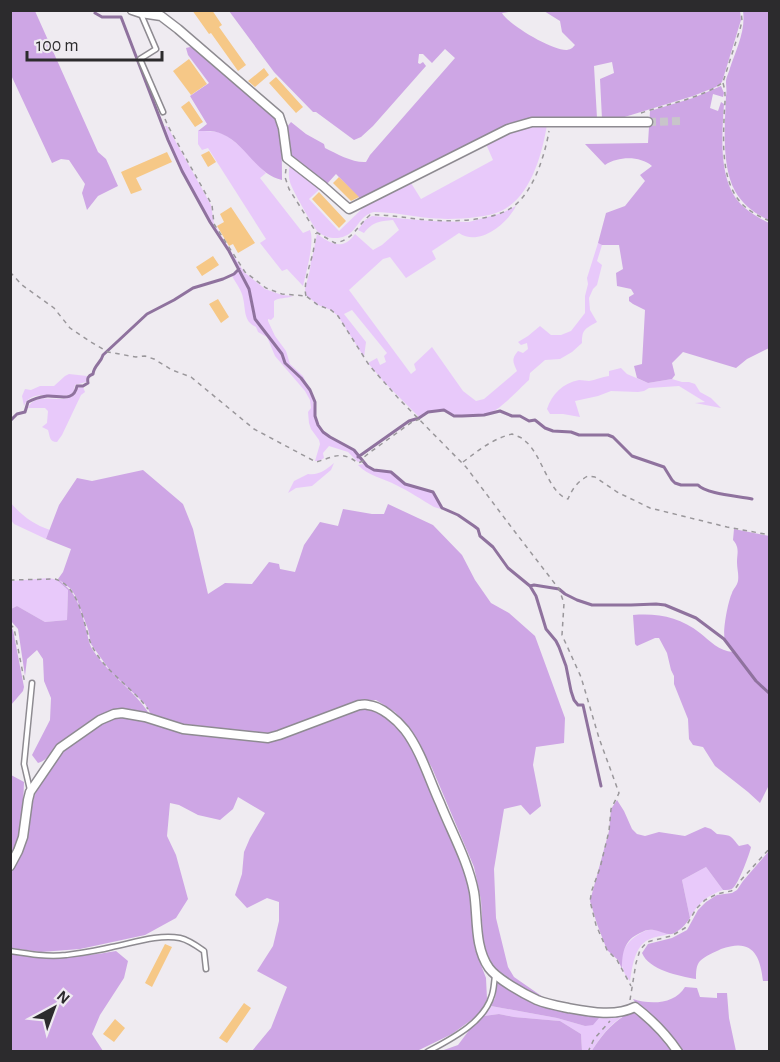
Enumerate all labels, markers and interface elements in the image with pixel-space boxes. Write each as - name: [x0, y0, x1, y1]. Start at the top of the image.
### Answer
- scale bar: [27, 24, 162, 62]
- text: 100 m: [36, 37, 79, 55]
- north arrow: [24, 978, 84, 1038]
- text: N: [54, 988, 73, 1007]

